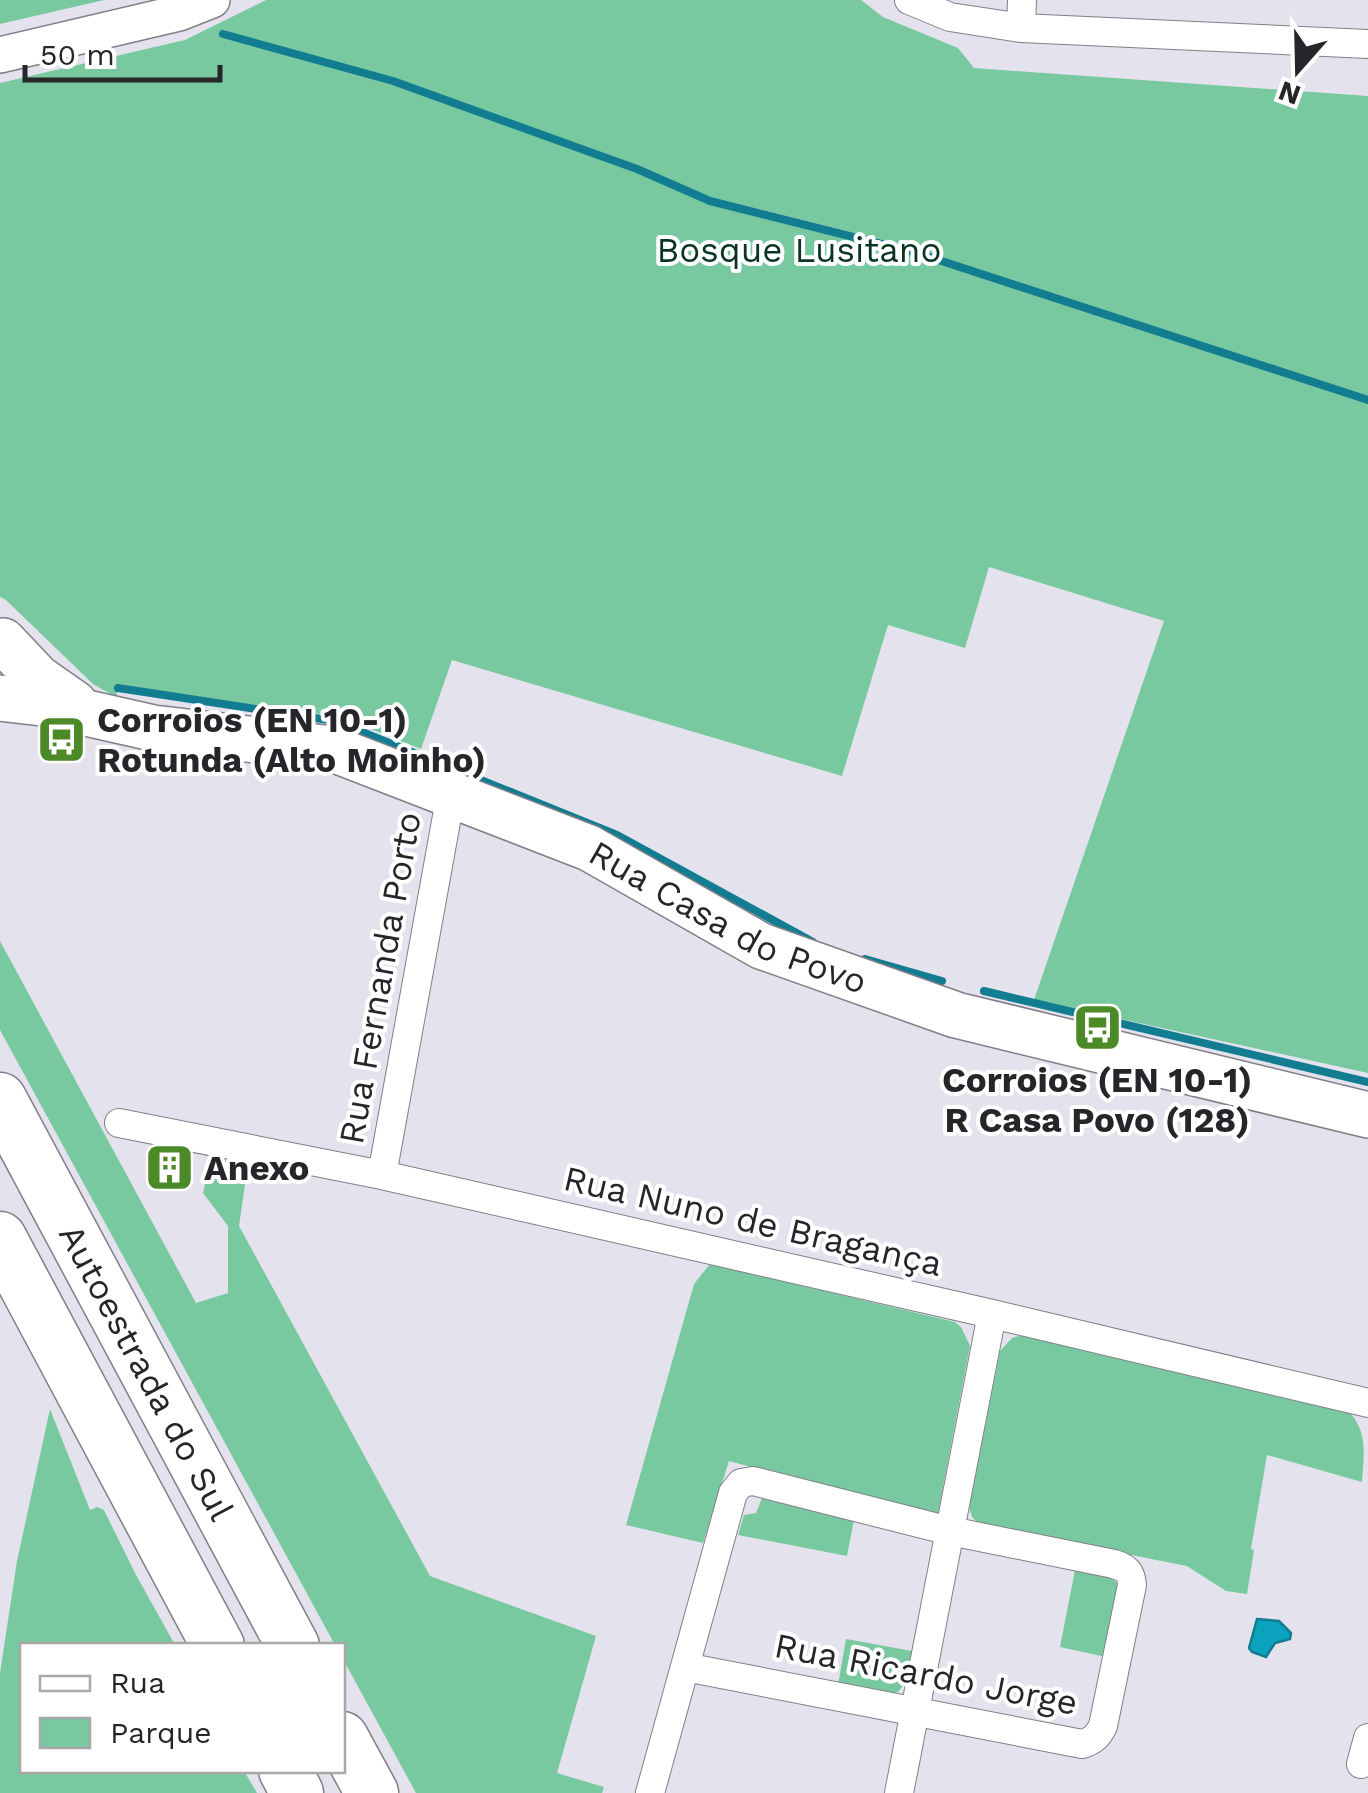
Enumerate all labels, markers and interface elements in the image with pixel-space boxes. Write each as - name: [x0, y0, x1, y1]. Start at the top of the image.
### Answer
- scale bar: [25, 20, 220, 82]
- north arrow: [1248, 20, 1348, 120]
- text: 50 m: [40, 37, 115, 72]
- text: N: [1274, 74, 1305, 112]
- park label: Bosque Lusitano: [656, 229, 942, 271]
- place label: Corroios (EN 10-1) Rotunda (Alto Moinho): [97, 699, 486, 781]
- bus stop icon: Corroios (EN 10-1) Rotunda (Alto Moinho): [36, 714, 88, 766]
- street label: Rua Fernanda Porto: [330, 809, 430, 1147]
- street label: Rua Casa do Povo: [582, 832, 872, 1003]
- bus stop icon: Corroios (EN 10-1) R Casa Povo (128): [1071, 1002, 1123, 1054]
- place label: Corroios (EN 10-1) R Casa Povo (128): [942, 1059, 1252, 1141]
- building icon: Anexo: [143, 1142, 195, 1194]
- place label: Anexo: [204, 1147, 309, 1189]
- street label: Rua Nuno de Bragança: [560, 1157, 946, 1285]
- street label: Autoestrada do Sul: [50, 1217, 243, 1528]
- street label: Rua Ricardo Jorge: [771, 1624, 1081, 1724]
- legend: [20, 1643, 345, 1773]
- text: Rua: [110, 1665, 165, 1700]
- text: Parque: [110, 1715, 212, 1750]

